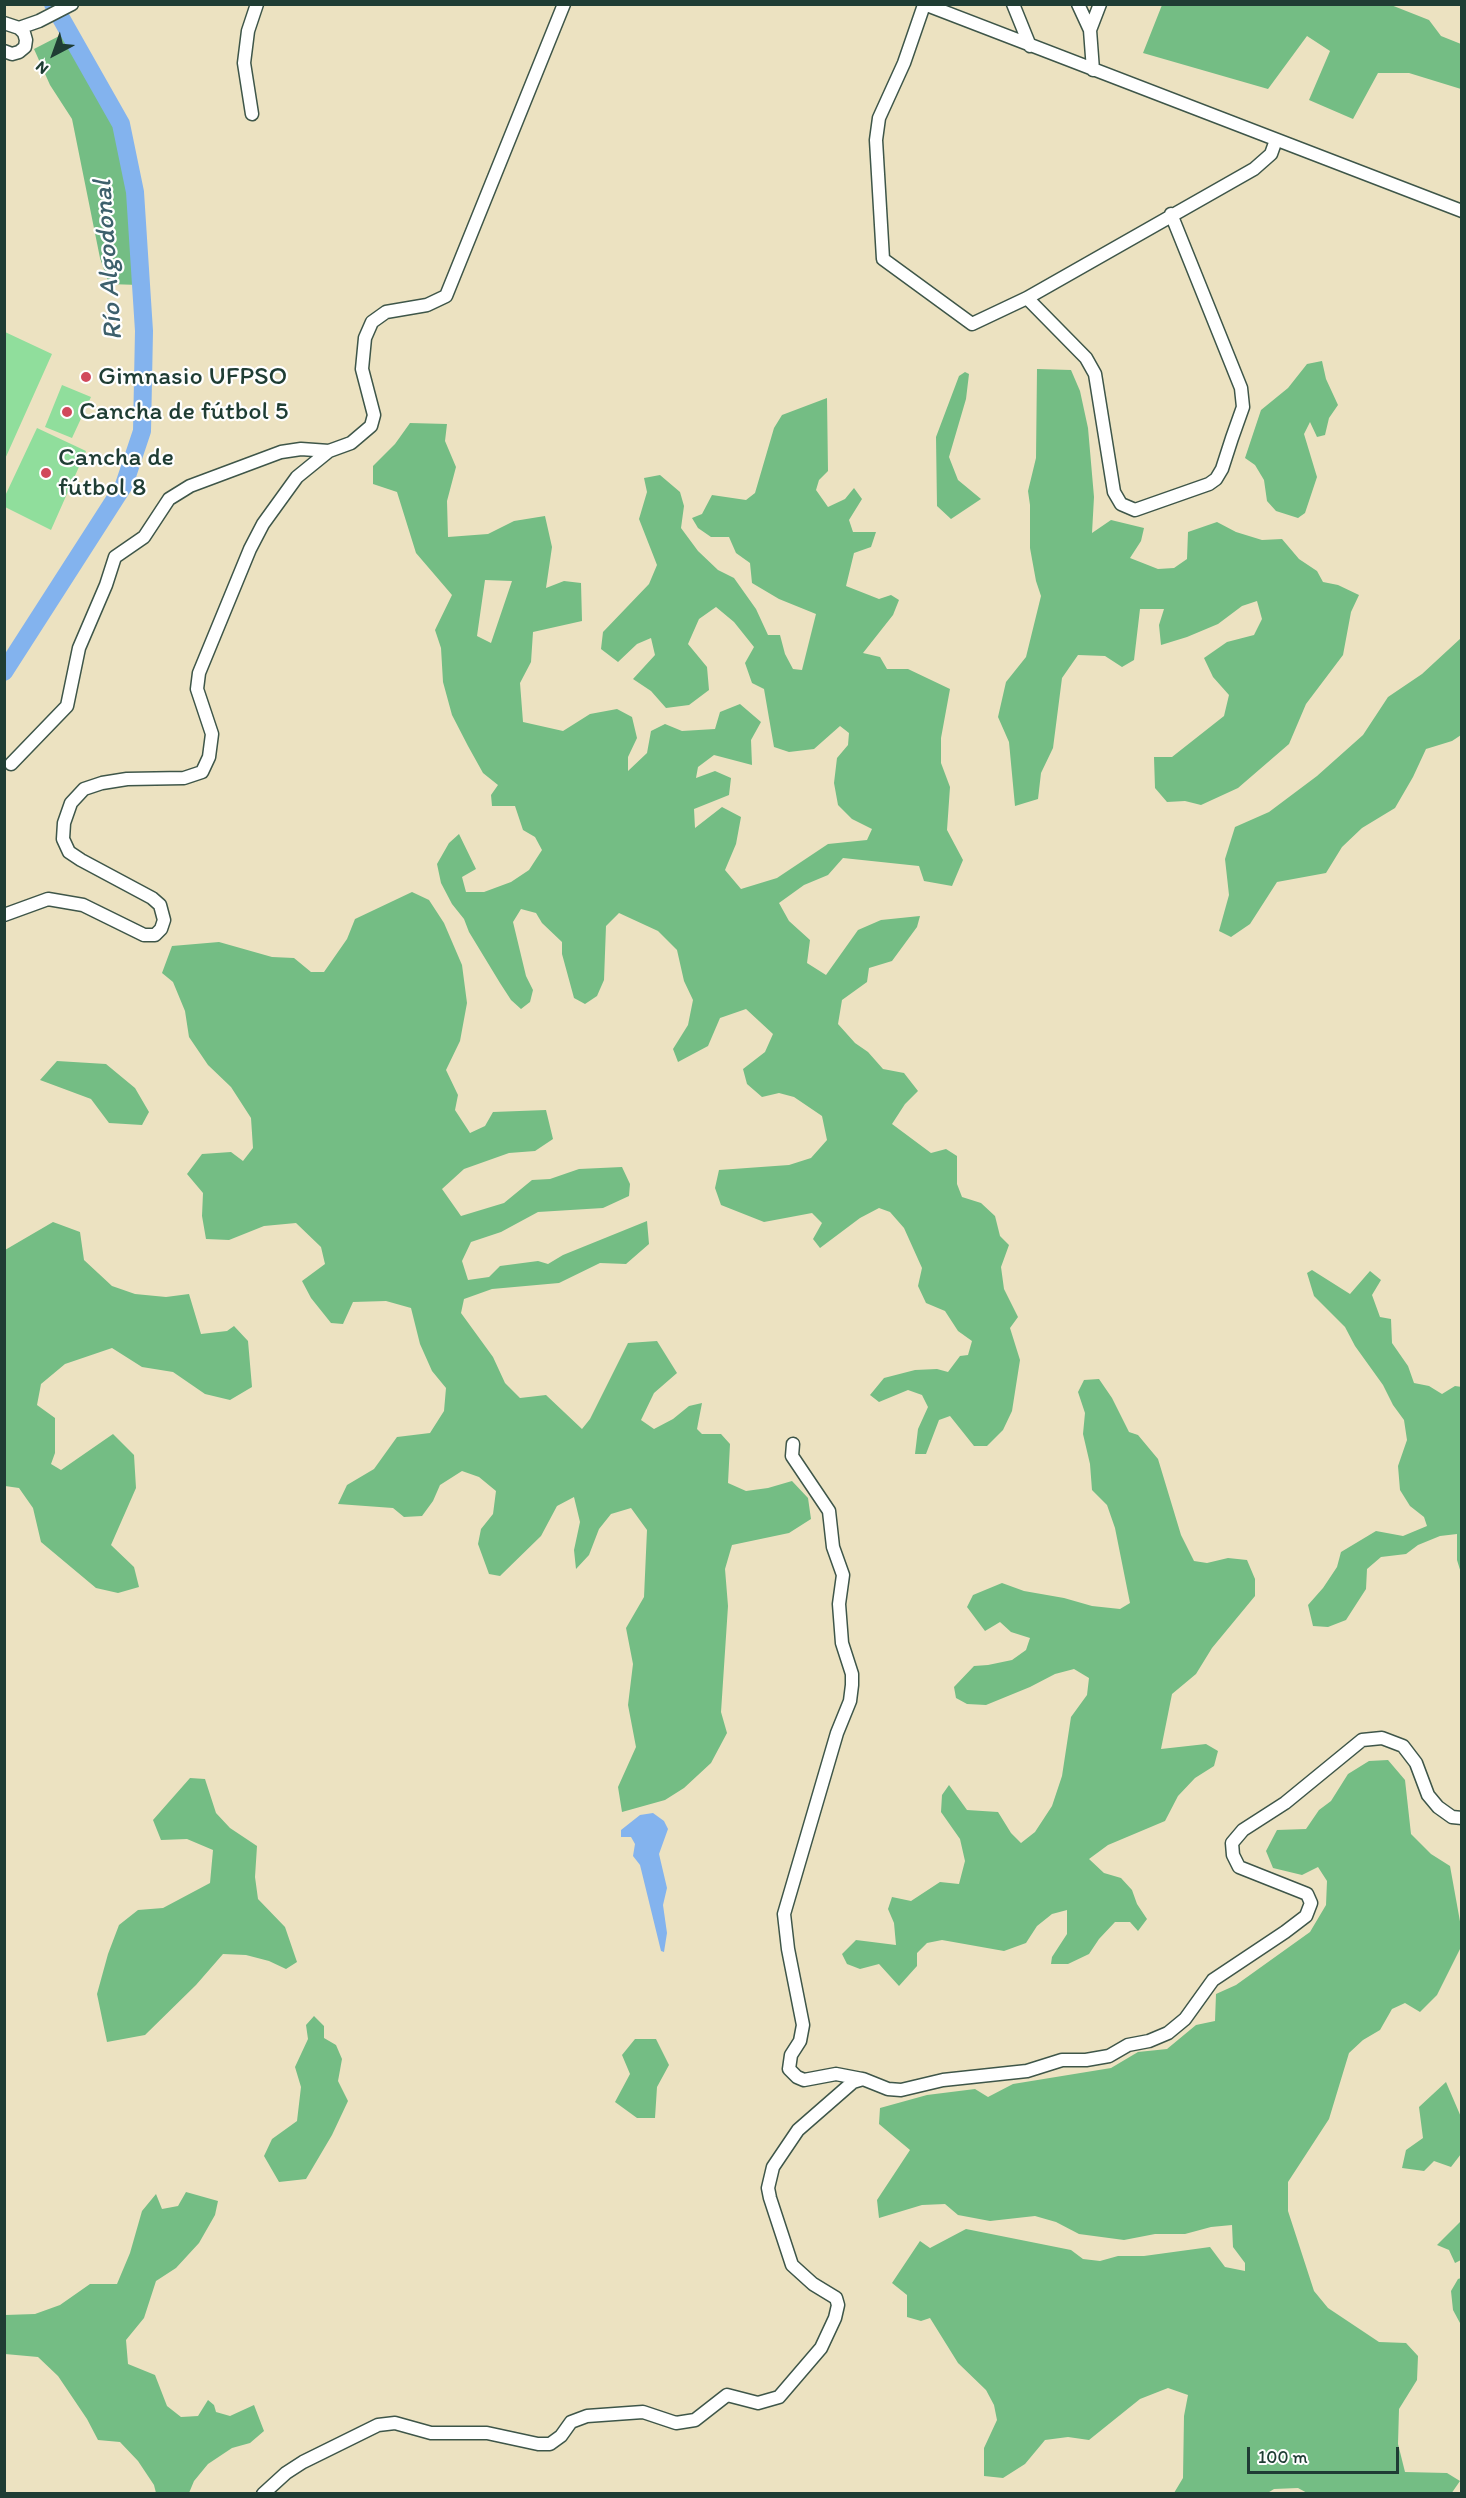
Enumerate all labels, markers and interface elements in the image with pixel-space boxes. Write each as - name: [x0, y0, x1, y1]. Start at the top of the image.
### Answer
- north arrow: [24, 24, 84, 84]
- text: N: [32, 57, 52, 79]
- water label: Río Algodonal: [87, 179, 131, 341]
- place label: Gimnasio UFPSO: [98, 361, 287, 393]
- marker: Gimnasio UFPSO: [79, 370, 93, 384]
- place label: Cancha de fútbol 5: [79, 396, 288, 428]
- marker: Cancha de fútbol 5: [60, 405, 74, 419]
- place label: Cancha de fútbol 8: [58, 442, 174, 503]
- marker: Cancha de fútbol 8: [39, 466, 53, 480]
- scale bar: [1250, 2435, 1402, 2473]
- text: 100 m: [1258, 2446, 1308, 2468]

